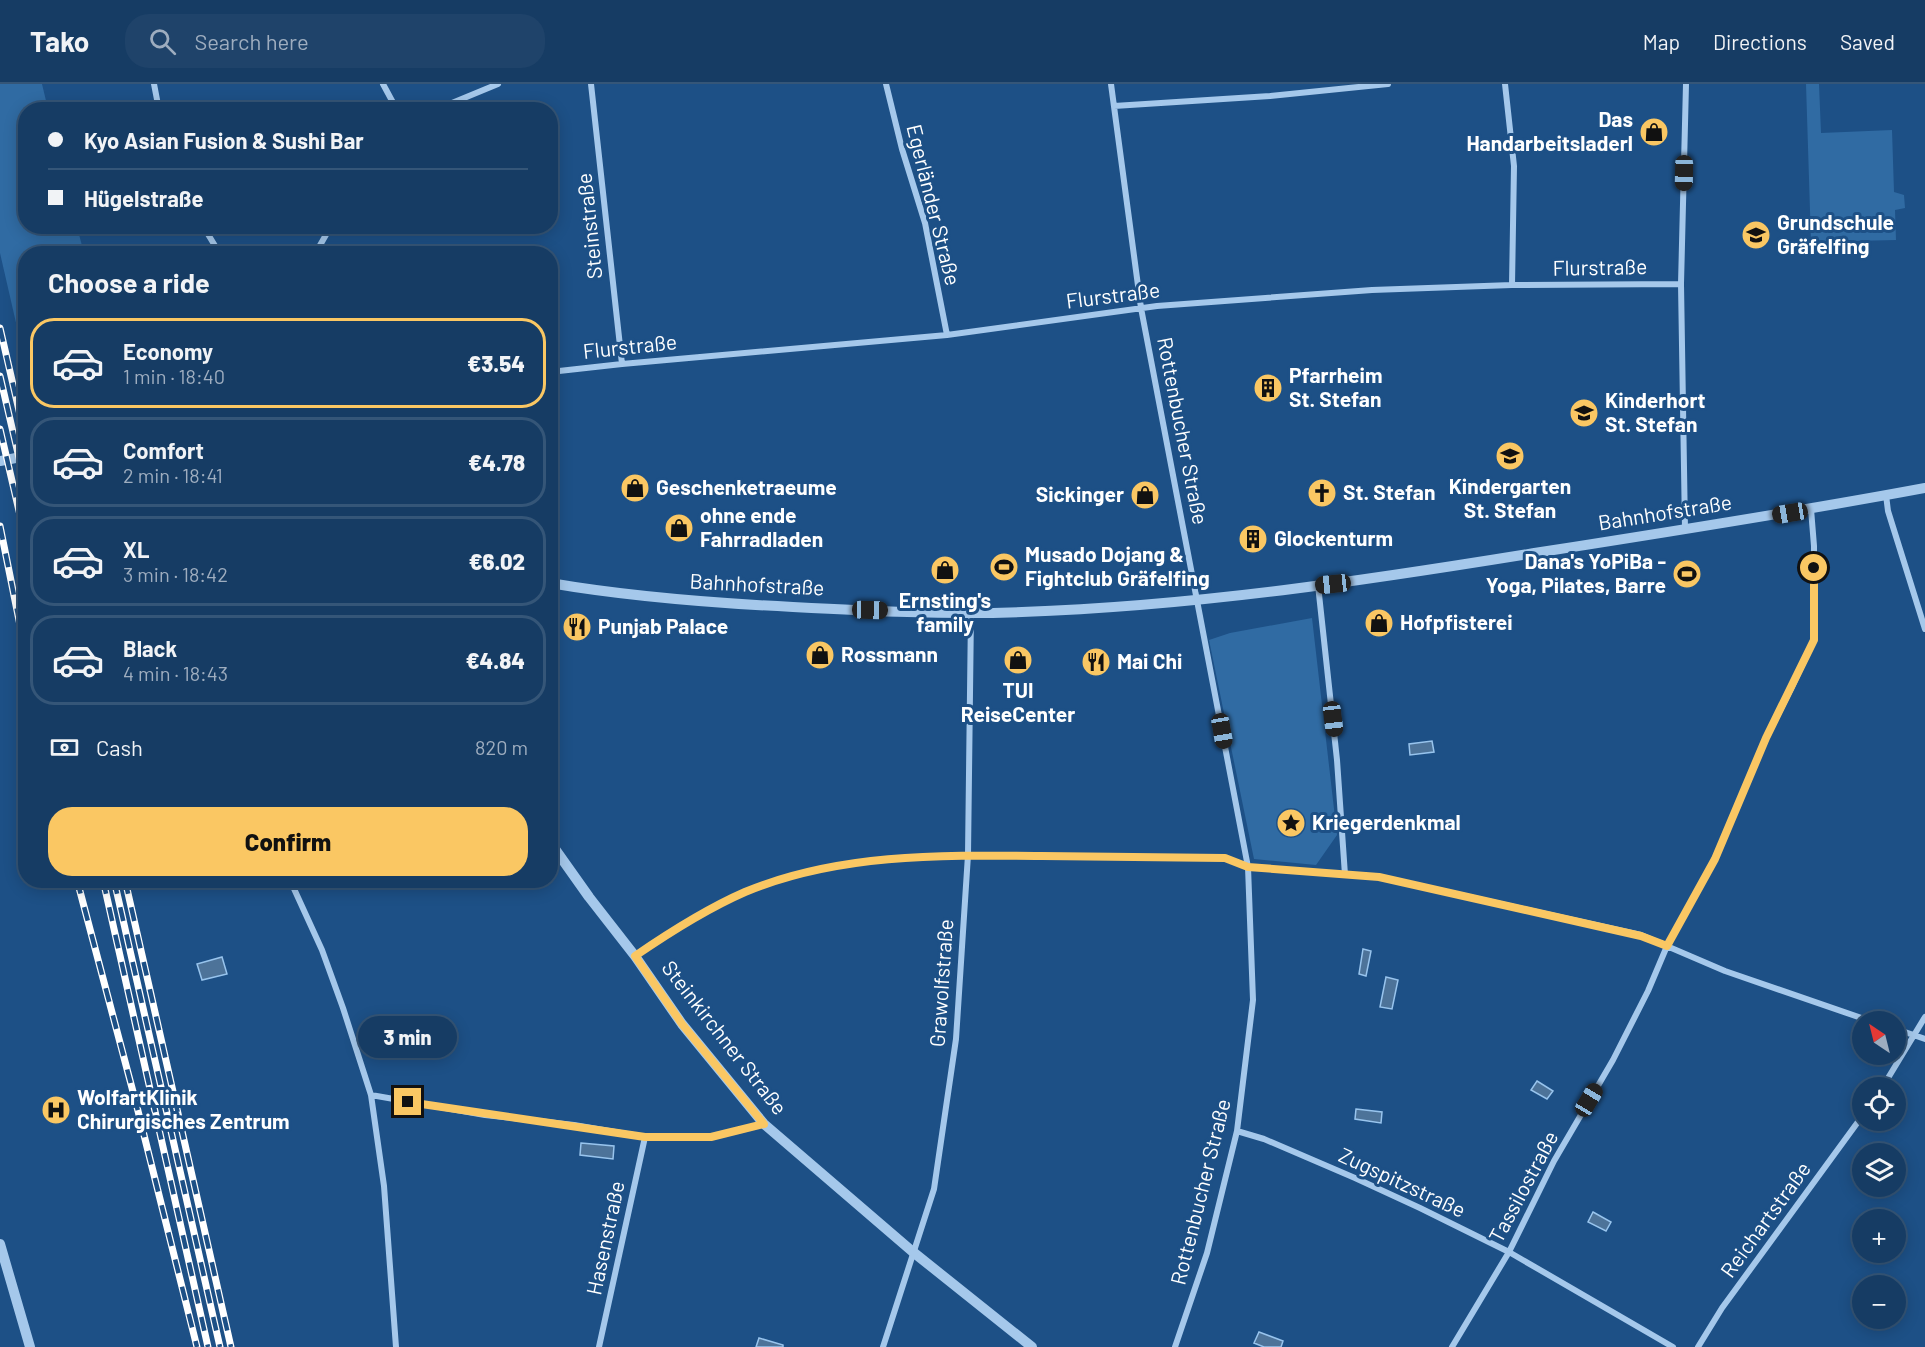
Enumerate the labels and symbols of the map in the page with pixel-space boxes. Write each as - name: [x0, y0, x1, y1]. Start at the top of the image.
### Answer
- place label: Das Handarbeitsladerl: [1466, 106, 1633, 155]
- shop icon: Das Handarbeitsladerl: [1638, 116, 1670, 148]
- street label: Egerländer Straße: [902, 122, 967, 288]
- car: [1675, 155, 1693, 191]
- street label: Steinstraße: [571, 172, 607, 280]
- place label: Grundschule Gräfelfing: [1777, 209, 1894, 258]
- school or university icon: Grundschule Gräfelfing: [1740, 219, 1772, 251]
- street label: Flurstraße: [1552, 253, 1647, 280]
- street label: Flurstraße: [1064, 276, 1161, 313]
- street label: Flurstraße: [582, 328, 678, 363]
- street label: Rottenbucher Straße: [1153, 335, 1214, 527]
- place label: Pfarrheim St. Stefan: [1289, 362, 1382, 411]
- building icon: Pfarrheim St. Stefan: [1252, 372, 1284, 404]
- place label: Kinderhort St. Stefan: [1605, 387, 1706, 436]
- school or university icon: Kinderhort St. Stefan: [1568, 397, 1600, 429]
- school or university icon: Kindergarten St. Stefan: [1494, 440, 1526, 472]
- shop icon: Geschenketraeume: [619, 472, 651, 504]
- place label: Kindergarten St. Stefan: [1449, 473, 1571, 522]
- place label: Geschenketraeume: [656, 474, 837, 499]
- church icon: St. Stefan: [1306, 477, 1338, 509]
- shop icon: Sickinger: [1129, 479, 1161, 511]
- place label: St. Stefan: [1343, 479, 1435, 504]
- place label: Sickinger: [1036, 481, 1124, 506]
- street label: Bahnhofstraße: [1596, 489, 1733, 534]
- car: [1771, 501, 1809, 525]
- place label: ohne ende Fahrradladen: [700, 502, 823, 551]
- shop icon: ohne ende Fahrradladen: [663, 512, 695, 544]
- building icon: Glockenturm: [1237, 523, 1269, 555]
- place label: Glockenturm: [1274, 525, 1393, 550]
- place label: Musado Dojang & Fightclub Gräfelfing: [1025, 541, 1210, 590]
- place label: Dana's YoPiBa - Yoga, Pilates, Barre: [1486, 548, 1666, 597]
- sports icon: Musado Dojang & Fightclub Gräfelfing: [988, 551, 1020, 583]
- shop icon: Ernsting's family: [929, 554, 961, 586]
- route start: [1800, 554, 1827, 581]
- sports icon: Dana's YoPiBa - Yoga, Pilates, Barre: [1671, 558, 1703, 590]
- street label: Bahnhofstraße: [689, 567, 825, 600]
- car: [1314, 573, 1352, 595]
- place label: Ernsting's family: [899, 587, 991, 636]
- car: [852, 601, 888, 619]
- shop icon: Hofpfisterei: [1363, 607, 1395, 639]
- place label: Hofpfisterei: [1400, 609, 1513, 634]
- restaurant icon: Punjab Palace: [561, 611, 593, 643]
- place label: Punjab Palace: [598, 613, 728, 638]
- shop icon: Rossmann: [804, 639, 836, 671]
- place label: Rossmann: [841, 641, 938, 666]
- shop icon: TUI ReiseCenter: [1002, 644, 1034, 676]
- restaurant icon: Mai Chi: [1080, 646, 1112, 678]
- place label: Mai Chi: [1117, 648, 1182, 673]
- place label: TUI ReiseCenter: [961, 677, 1075, 726]
- car: [1322, 700, 1344, 738]
- car: [1210, 712, 1234, 750]
- place icon: Kriegerdenkmal: [1275, 807, 1307, 839]
- place label: Kriegerdenkmal: [1312, 809, 1461, 834]
- street label: Grawolfstraße: [924, 918, 957, 1048]
- street label: Steinkirchner Straße: [657, 955, 793, 1119]
- north arrow: [1852, 1011, 1906, 1065]
- callout: 3 min: [358, 1015, 458, 1057]
- car: [1572, 1080, 1606, 1120]
- place label: WolfartKlinik Chirurgisches Zentrum: [77, 1084, 290, 1133]
- route end: [394, 1088, 421, 1115]
- hospital icon: WolfartKlinik Chirurgisches Zentrum: [40, 1094, 72, 1126]
- street label: Rottenbucher Straße: [1164, 1096, 1235, 1287]
- street label: Tassilostraße: [1483, 1126, 1563, 1246]
- street label: Zugspitzstraße: [1335, 1141, 1470, 1222]
- street label: Reichartstraße: [1714, 1156, 1815, 1282]
- street label: Hasenstraße: [580, 1178, 629, 1297]

